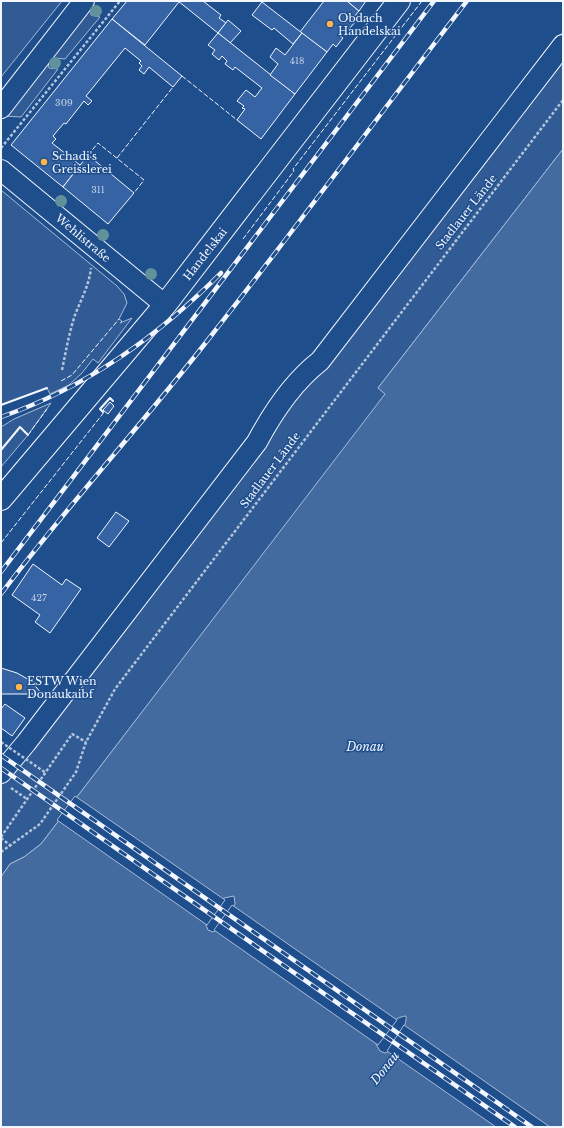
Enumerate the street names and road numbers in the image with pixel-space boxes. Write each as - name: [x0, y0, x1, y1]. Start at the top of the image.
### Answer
- street label: Stadlauer Lände: [432, 172, 500, 252]
- street label: Wehlistraße: [52, 210, 113, 265]
- street label: Handelskai: [180, 225, 230, 283]
- street label: Stadlauer Lände: [237, 429, 303, 511]

